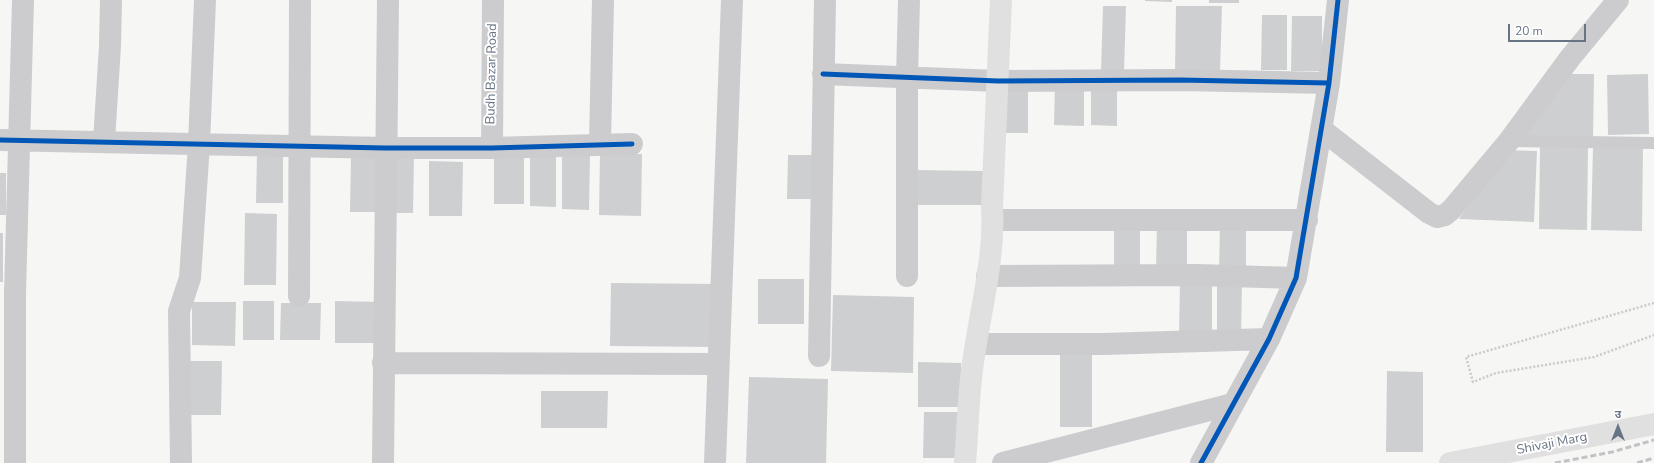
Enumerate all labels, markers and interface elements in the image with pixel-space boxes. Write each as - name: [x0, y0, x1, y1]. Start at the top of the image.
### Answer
- scale bar: [1510, 16, 1588, 42]
- street label: Budh Bazar Road: [483, 23, 501, 125]
- text: 20 m: [1515, 23, 1543, 39]
- north arrow: [1598, 407, 1638, 447]
- text: उ: [1615, 407, 1621, 422]
- street label: Shivaji Marg: [1515, 430, 1589, 458]

